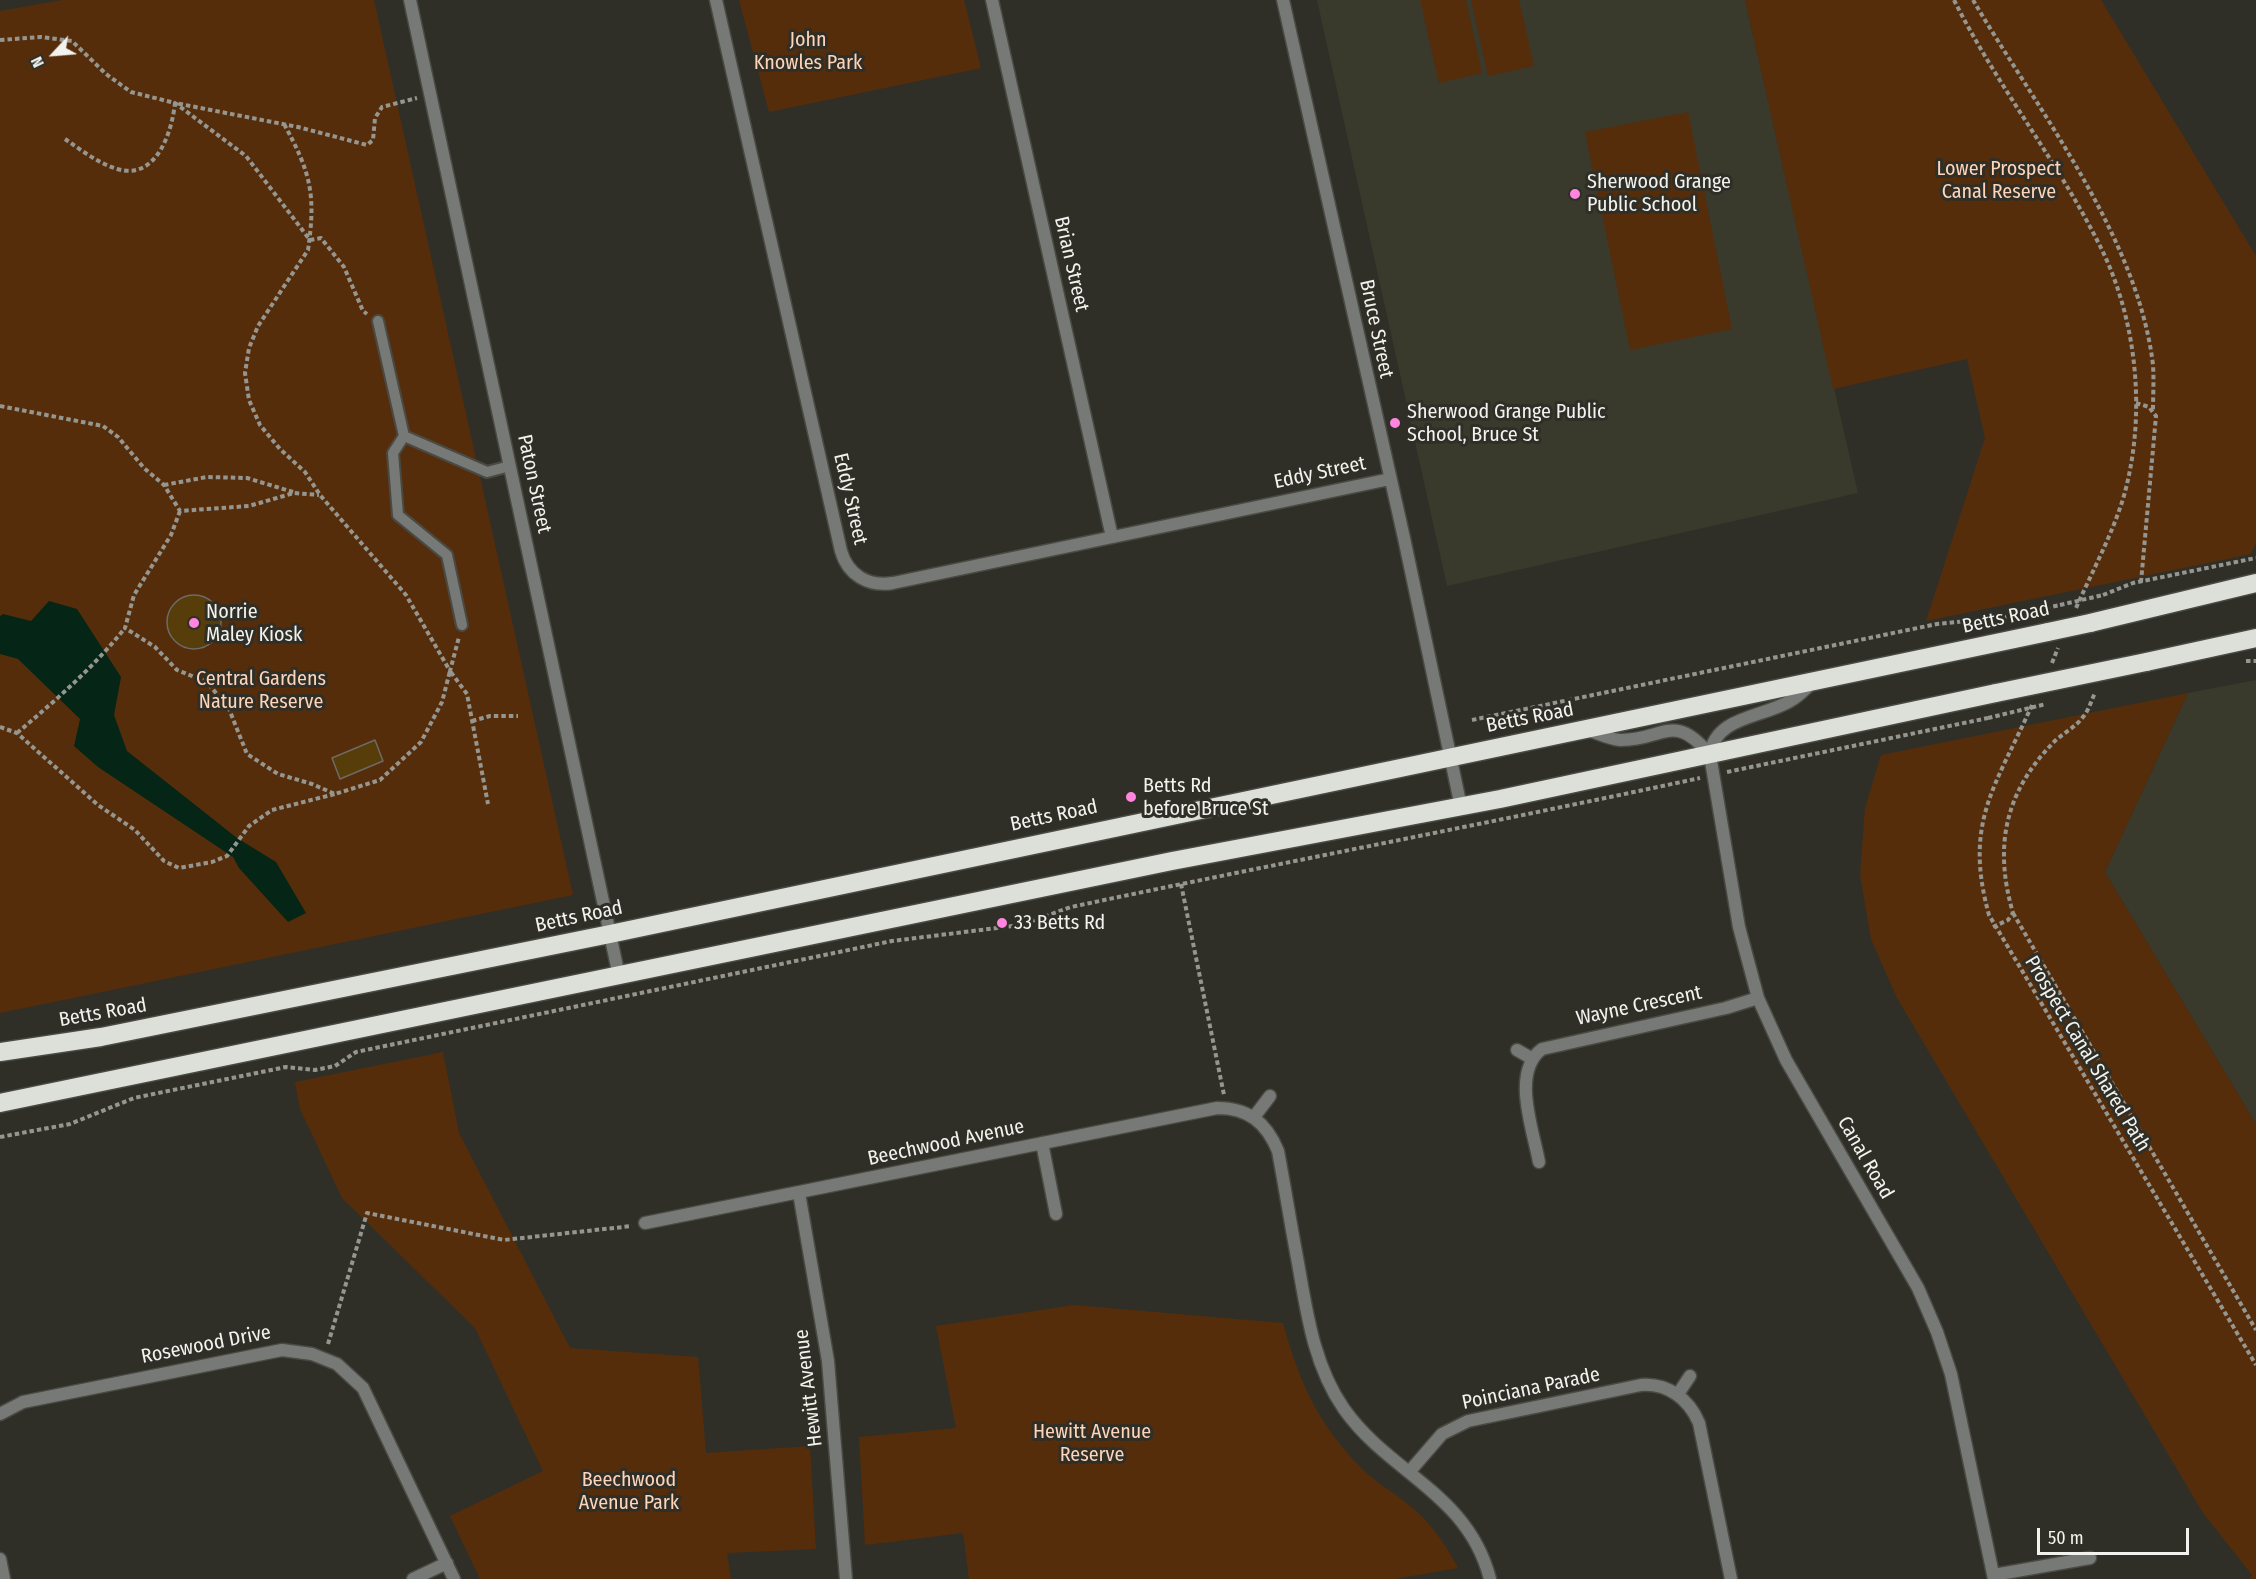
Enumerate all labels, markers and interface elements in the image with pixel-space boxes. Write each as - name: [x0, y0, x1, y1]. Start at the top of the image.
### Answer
- north arrow: [24, 24, 84, 84]
- park label: John Knowles Park: [754, 28, 862, 75]
- text: N: [27, 54, 48, 71]
- park label: Lower Prospect Canal Reserve: [1937, 157, 2061, 204]
- place label: Sherwood Grange Public School: [1587, 170, 1731, 217]
- marker: Sherwood Grange Public School: [1568, 187, 1582, 201]
- street label: Brian Street: [1048, 214, 1094, 314]
- street label: Bruce Street: [1354, 277, 1398, 381]
- place label: Sherwood Grange Public School, Bruce St: [1407, 400, 1606, 447]
- marker: Sherwood Grange Public School, Bruce St: [1388, 416, 1402, 430]
- street label: Paton Street: [512, 432, 556, 536]
- street label: Eddy Street: [828, 451, 872, 547]
- street label: Eddy Street: [1272, 452, 1368, 494]
- street label: Betts Road: [1960, 597, 2052, 639]
- place label: Norrie Maley Kiosk: [206, 600, 302, 647]
- marker: Norrie Maley Kiosk: [187, 616, 201, 630]
- park label: Central Gardens Nature Reserve: [196, 667, 326, 714]
- street label: Betts Road: [1484, 698, 1576, 738]
- place label: Betts Rd before Bruce St: [1143, 774, 1269, 821]
- marker: Betts Rd before Bruce St: [1124, 790, 1138, 804]
- street label: Betts Road: [1008, 795, 1100, 837]
- street label: Betts Road: [533, 896, 625, 938]
- place label: 33 Betts Rd: [1014, 911, 1105, 935]
- marker: 33 Betts Rd: [995, 916, 1009, 930]
- street label: Prospect Canal Shared Path: [2019, 952, 2155, 1156]
- street label: Wayne Crescent: [1574, 981, 1704, 1031]
- street label: Betts Road: [57, 993, 149, 1033]
- street label: Canal Road: [1832, 1112, 1898, 1204]
- street label: Beechwood Avenue: [866, 1115, 1026, 1171]
- street label: Rosewood Drive: [139, 1321, 273, 1369]
- street label: Hewitt Avenue: [790, 1328, 828, 1448]
- street label: Poinciana Parade: [1460, 1363, 1602, 1415]
- park label: Hewitt Avenue Reserve: [1033, 1420, 1151, 1467]
- park label: Beechwood Avenue Park: [579, 1468, 679, 1515]
- scale bar: [2040, 1516, 2192, 1554]
- text: 50 m: [2048, 1527, 2084, 1549]

